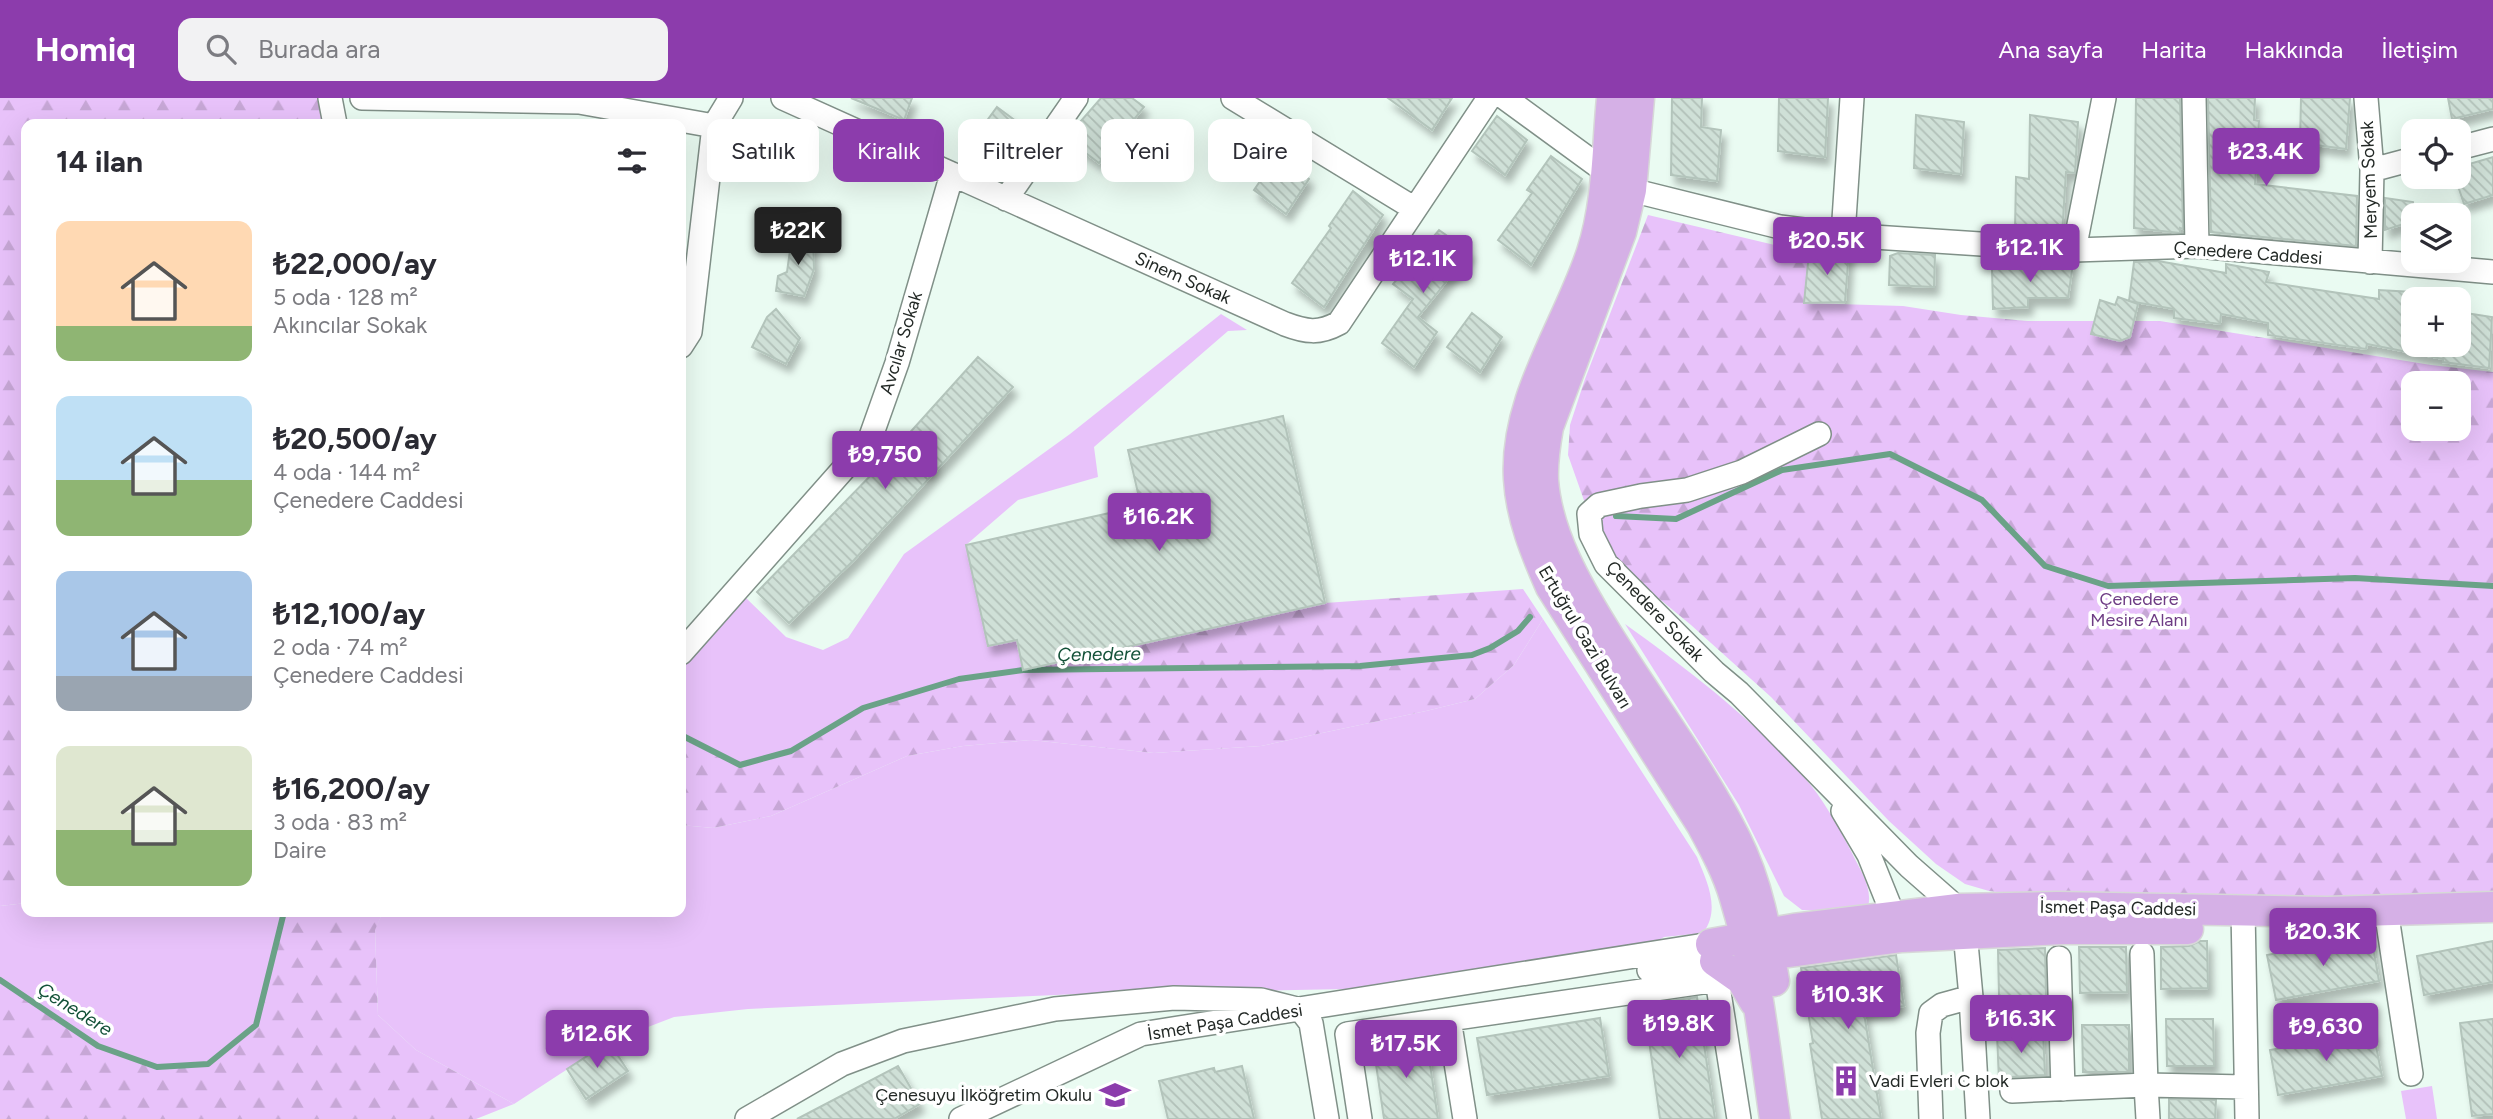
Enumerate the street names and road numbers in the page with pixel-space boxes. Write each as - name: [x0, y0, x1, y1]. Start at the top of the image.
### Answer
- street label: Meryem Sokak: [2356, 120, 2382, 239]
- street label: Çenedere Caddesi: [2173, 237, 2323, 269]
- street label: Sinem Sokak: [1132, 247, 1235, 309]
- street label: Avcılar Sokak: [875, 289, 927, 397]
- street label: Çenedere Sokak: [1601, 556, 1709, 666]
- street label: Ertuğrul Gazi Bulvarı: [1534, 562, 1636, 712]
- street label: İsmet Paşa Caddesi: [2039, 896, 2197, 920]
- street label: İsmet Paşa Caddesi: [1146, 999, 1304, 1045]

